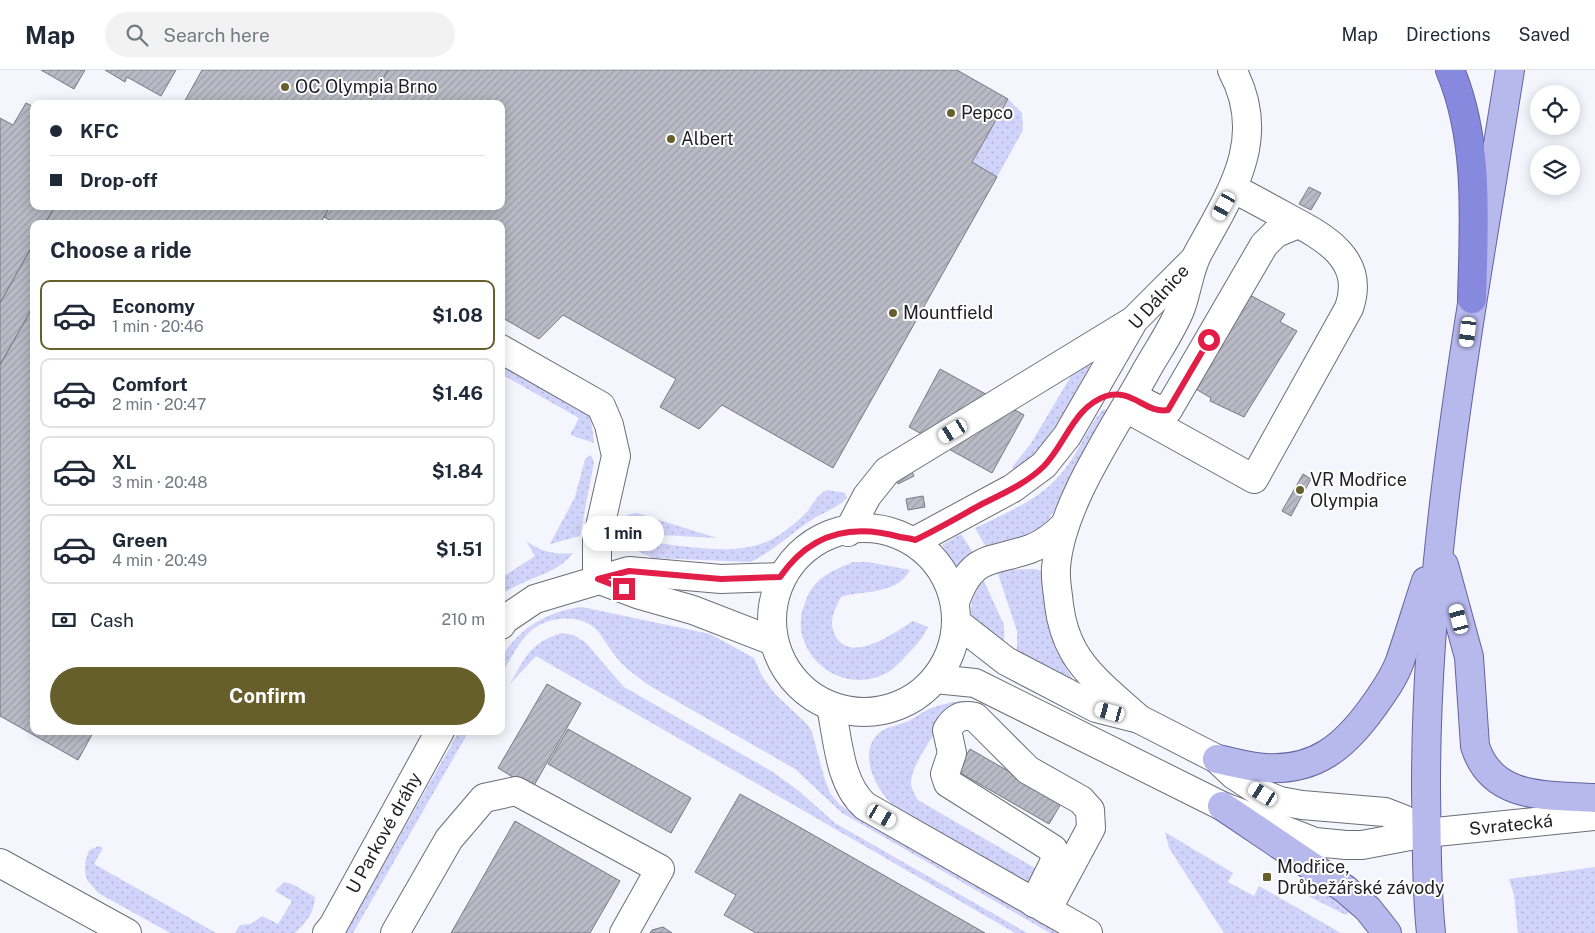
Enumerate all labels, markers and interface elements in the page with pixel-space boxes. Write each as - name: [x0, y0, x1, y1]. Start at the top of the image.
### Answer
- search box: [105, 12, 455, 57]
- text: Map: [25, 21, 75, 49]
- icon: search: [123, 21, 151, 49]
- text: Search here: [163, 24, 270, 46]
- text: Map: [1341, 24, 1378, 45]
- text: Directions: [1406, 24, 1491, 45]
- text: Saved: [1519, 24, 1570, 45]
- place label: OC Olympia Brno: [295, 76, 437, 97]
- marker: OC Olympia Brno: [279, 81, 291, 93]
- map controls: [1530, 85, 1580, 195]
- button: locate: [1530, 85, 1580, 135]
- place label: Pepco: [961, 102, 1013, 123]
- marker: Pepco: [945, 107, 957, 119]
- text: KFC: [80, 120, 119, 142]
- place label: Albert: [681, 128, 734, 149]
- marker: Albert: [665, 133, 677, 145]
- button: layers: [1530, 145, 1580, 195]
- text: Drop-off: [80, 169, 157, 191]
- car: [1210, 189, 1237, 223]
- text: Choose a ride: [50, 237, 192, 263]
- street label: U Dálnice: [1124, 260, 1193, 333]
- icon: car: [52, 293, 97, 338]
- text: Economy: [112, 295, 195, 317]
- place label: Mountfield: [903, 302, 993, 323]
- text: $1.08: [432, 304, 483, 326]
- marker: Mountfield: [887, 307, 899, 319]
- car: [1458, 316, 1477, 348]
- text: 1 min · 20:46: [112, 317, 204, 336]
- route start: [1198, 329, 1220, 351]
- icon: car: [52, 371, 97, 416]
- text: Comfort: [112, 373, 188, 395]
- text: $1.46: [432, 382, 483, 404]
- text: 2 min · 20:47: [112, 395, 206, 414]
- car: [936, 417, 969, 445]
- icon: car: [52, 449, 97, 494]
- text: XL: [112, 451, 137, 473]
- text: $1.84: [432, 460, 483, 482]
- place label: VR Modřice Olympia: [1310, 469, 1407, 511]
- text: 3 min · 20:48: [112, 473, 208, 492]
- marker: VR Modřice Olympia: [1294, 484, 1306, 496]
- callout: 1 min: [583, 516, 665, 552]
- text: 1 min: [604, 524, 642, 543]
- icon: car: [52, 527, 97, 572]
- text: Green: [112, 529, 167, 551]
- text: $1.51: [436, 538, 483, 560]
- text: 4 min · 20:49: [112, 551, 207, 570]
- route end: [613, 578, 635, 600]
- car: [1447, 603, 1470, 635]
- icon: cash: [50, 606, 78, 634]
- text: Cash: [90, 609, 134, 631]
- text: 210 m: [441, 610, 485, 629]
- button: Confirm: [50, 667, 485, 725]
- car: [1093, 701, 1126, 723]
- street label: U Parkové dráhy: [342, 768, 426, 897]
- car: [1246, 780, 1279, 808]
- car: [865, 802, 898, 830]
- street label: Svratecká: [1468, 810, 1554, 839]
- place label: Modřice, Drůbežářské závody: [1277, 856, 1445, 898]
- marker: Modřice, Drůbežářské závody: [1261, 871, 1273, 883]

